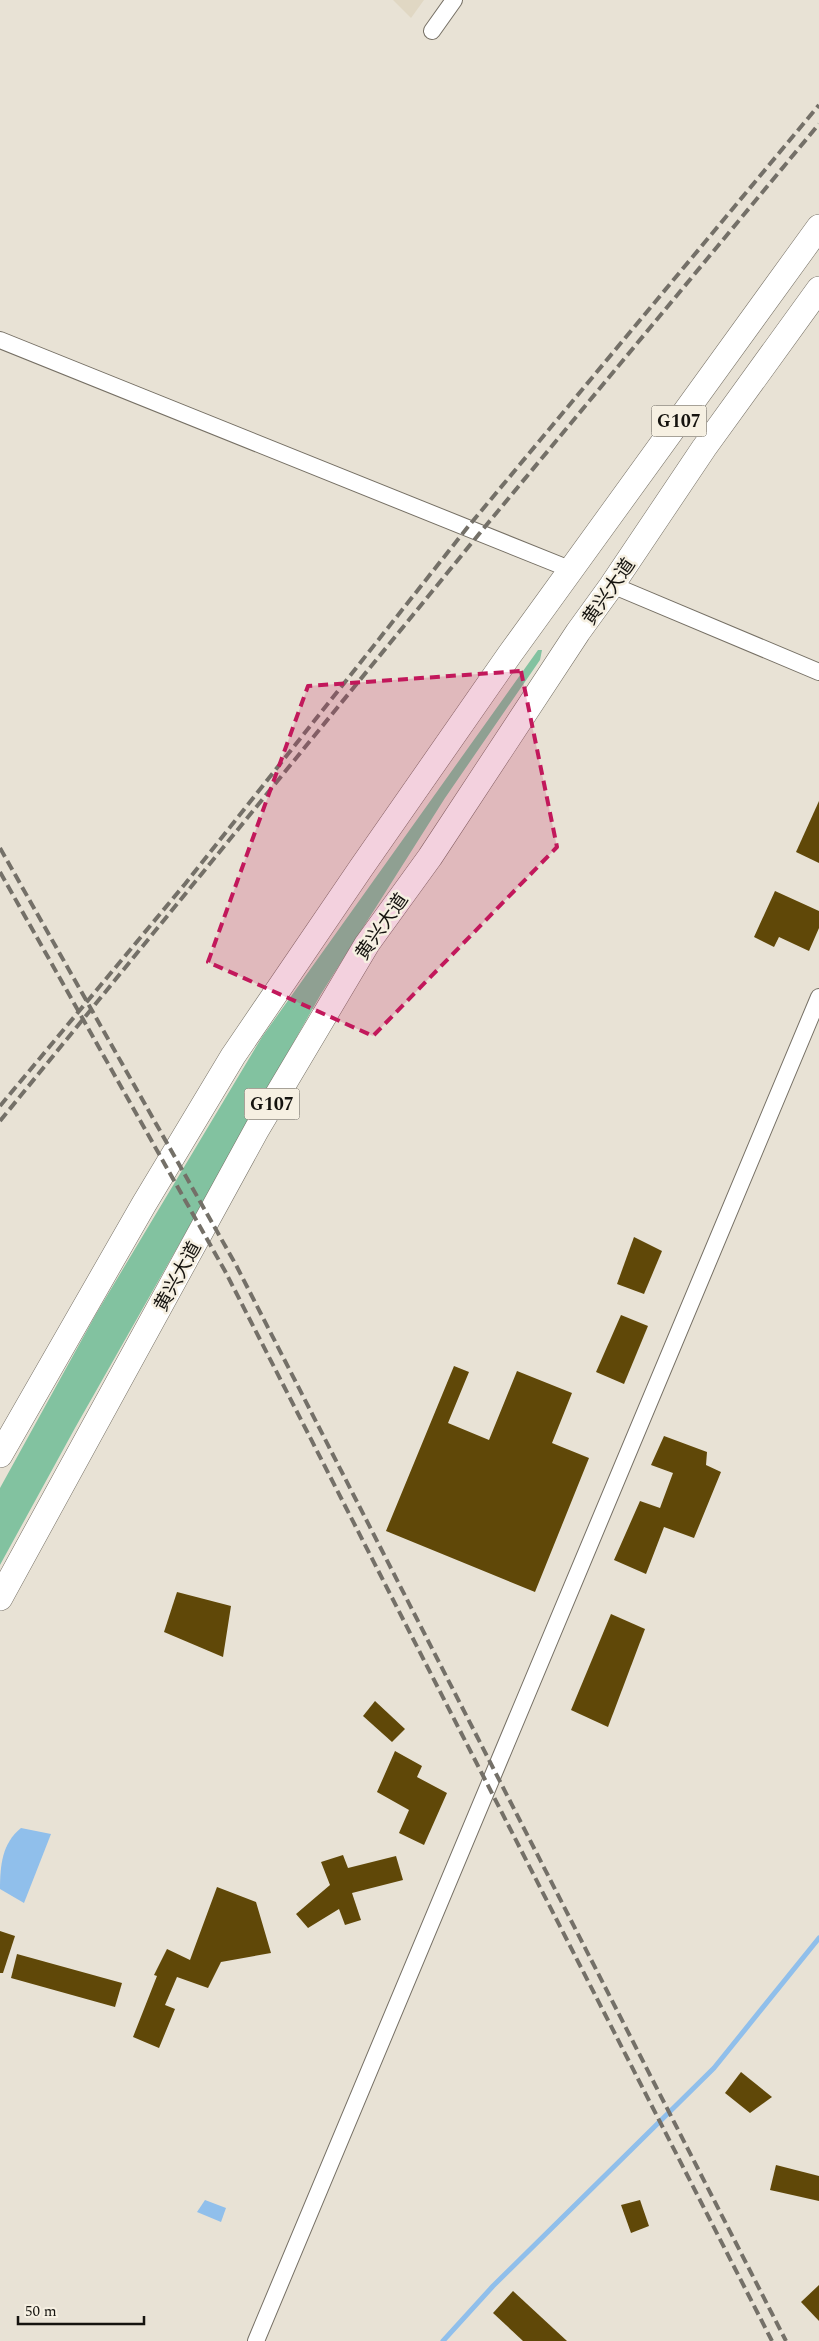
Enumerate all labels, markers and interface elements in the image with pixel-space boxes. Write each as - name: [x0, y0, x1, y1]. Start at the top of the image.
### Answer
- road number: G107: [652, 406, 706, 436]
- street label: 黄兴大道: [576, 552, 643, 631]
- street label: 黄兴大道: [349, 887, 416, 966]
- road number: G107: [244, 1088, 300, 1120]
- street label: 黄兴大道: [147, 1236, 209, 1317]
- scale bar: [18, 2294, 144, 2326]
- text: 50 m: [25, 2300, 57, 2323]

